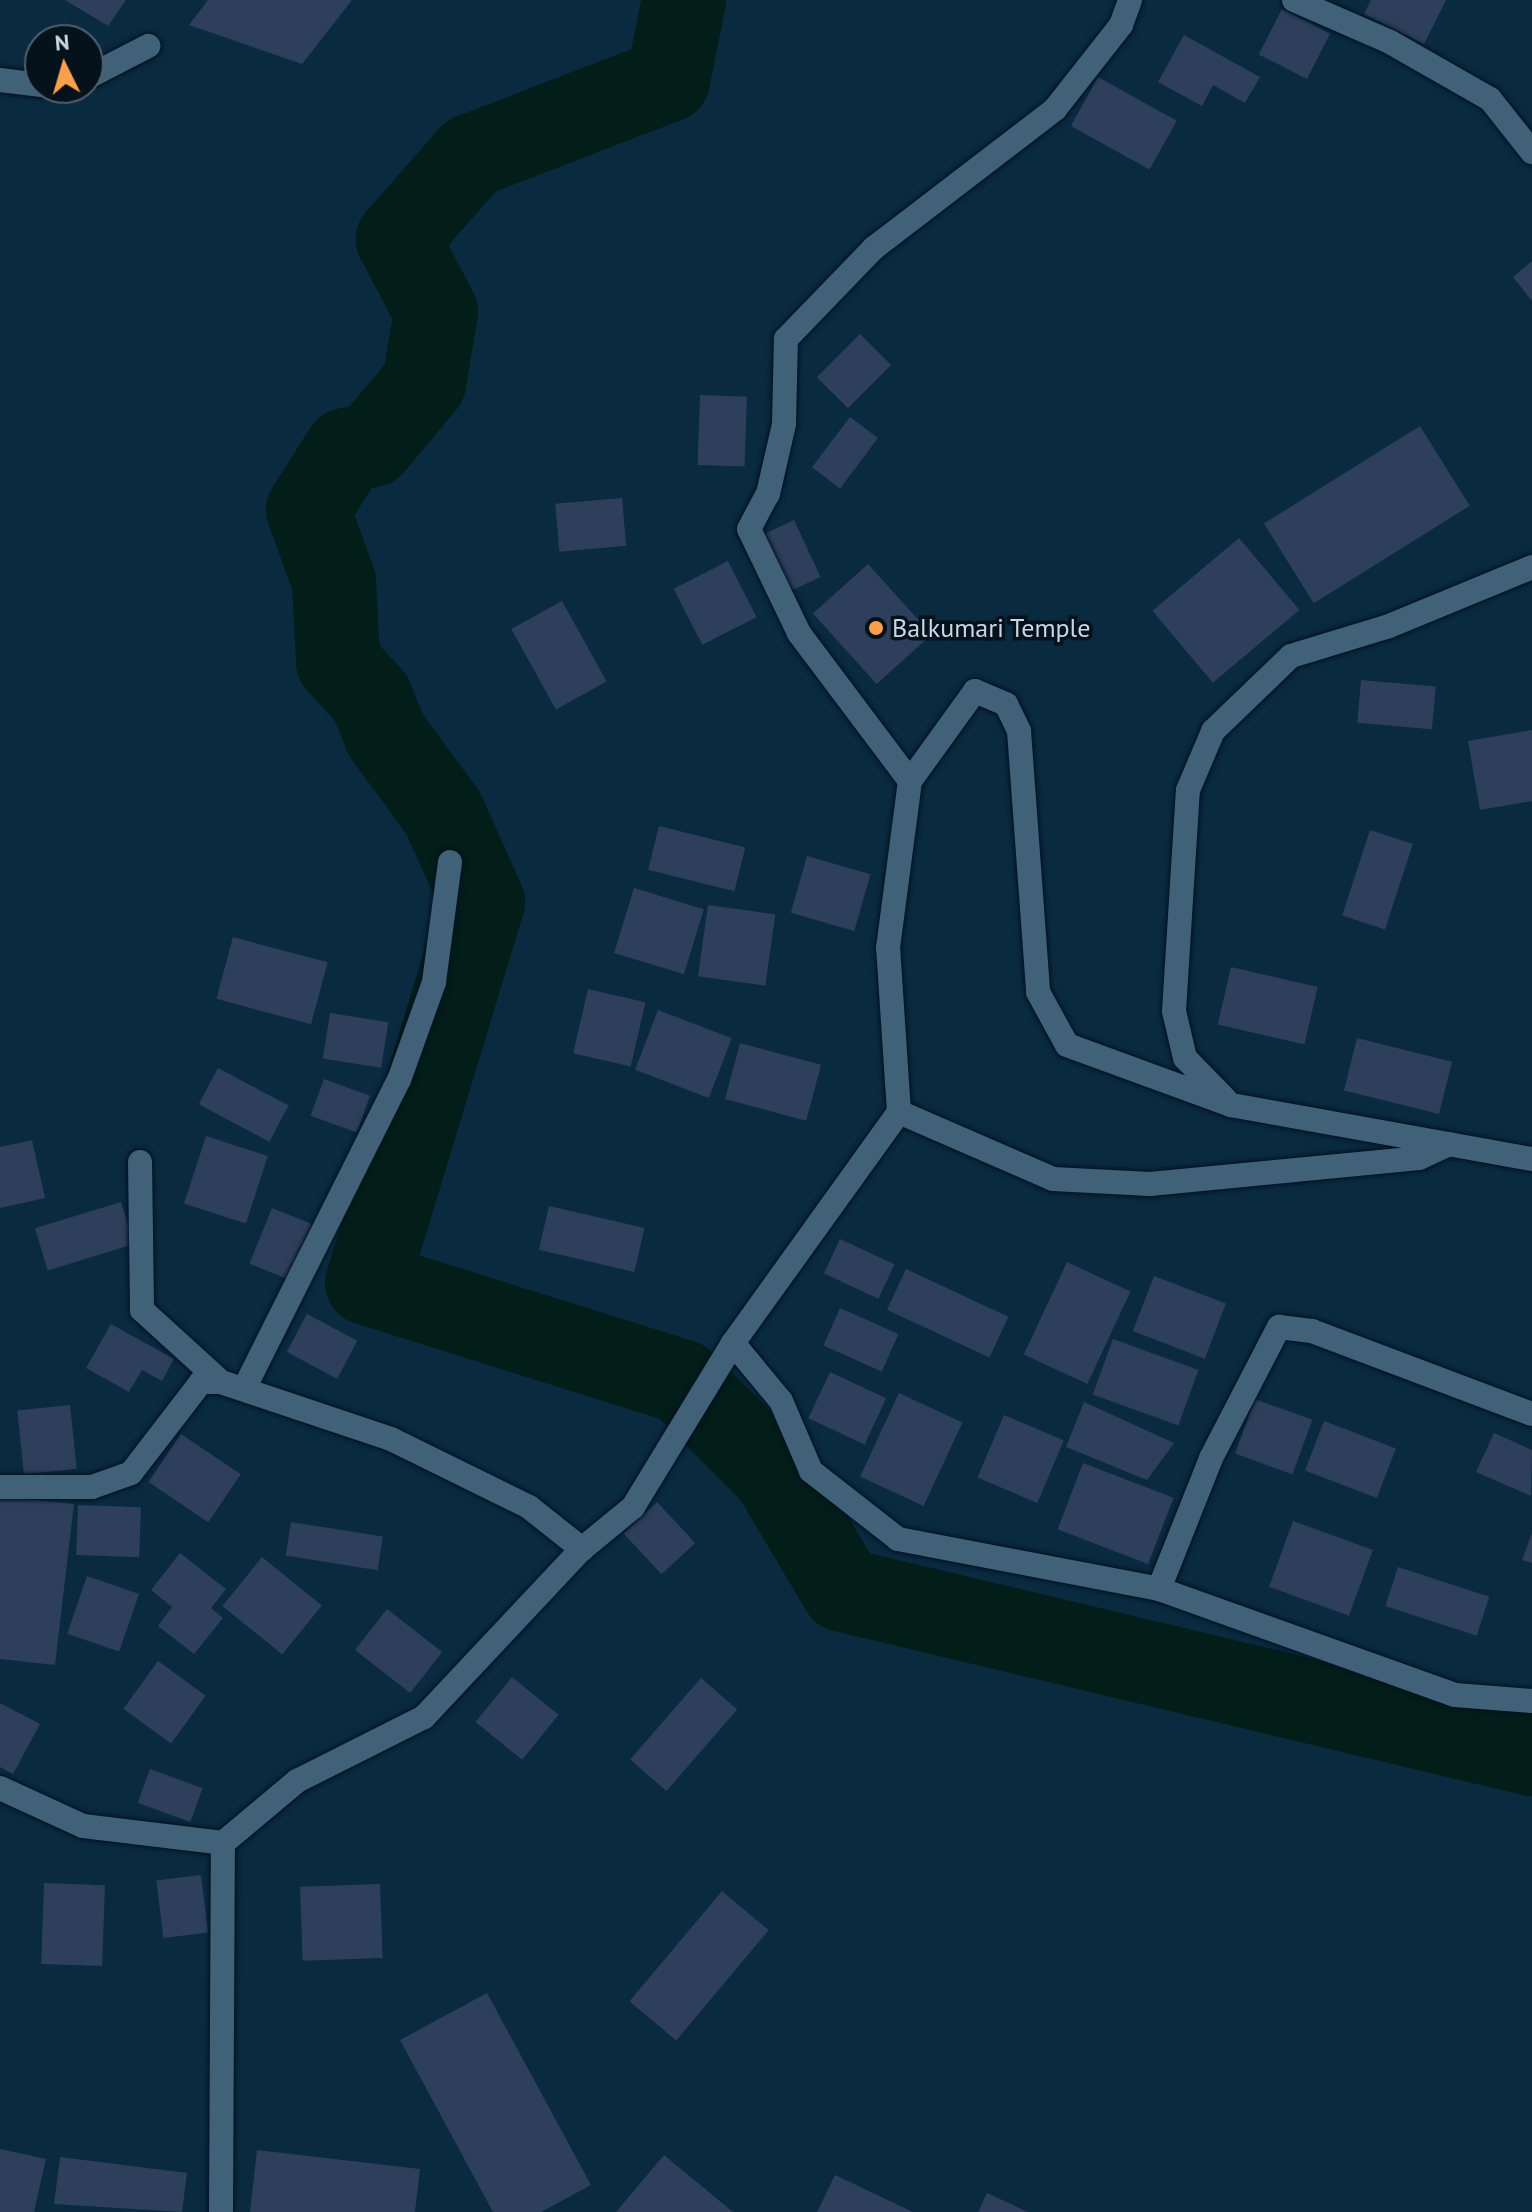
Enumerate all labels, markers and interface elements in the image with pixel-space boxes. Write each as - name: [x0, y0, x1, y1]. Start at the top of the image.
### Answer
- north arrow: [24, 24, 104, 104]
- text: N: [54, 28, 71, 57]
- place label: Balkumari Temple: [892, 612, 1091, 644]
- marker: Balkumari Temple: [867, 619, 885, 637]

